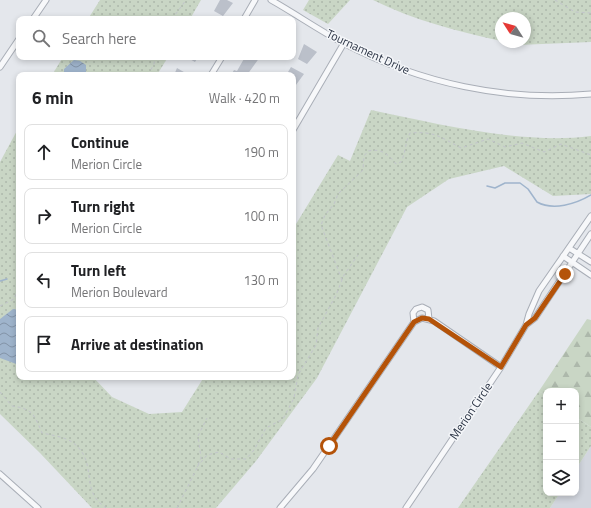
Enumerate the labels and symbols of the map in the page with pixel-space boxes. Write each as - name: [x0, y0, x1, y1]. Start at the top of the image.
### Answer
- north arrow: [495, 12, 531, 48]
- street label: Tournament Drive: [323, 24, 413, 79]
- route end: [556, 265, 574, 283]
- street label: Merion Circle: [444, 378, 497, 443]
- route start: [320, 437, 338, 455]

